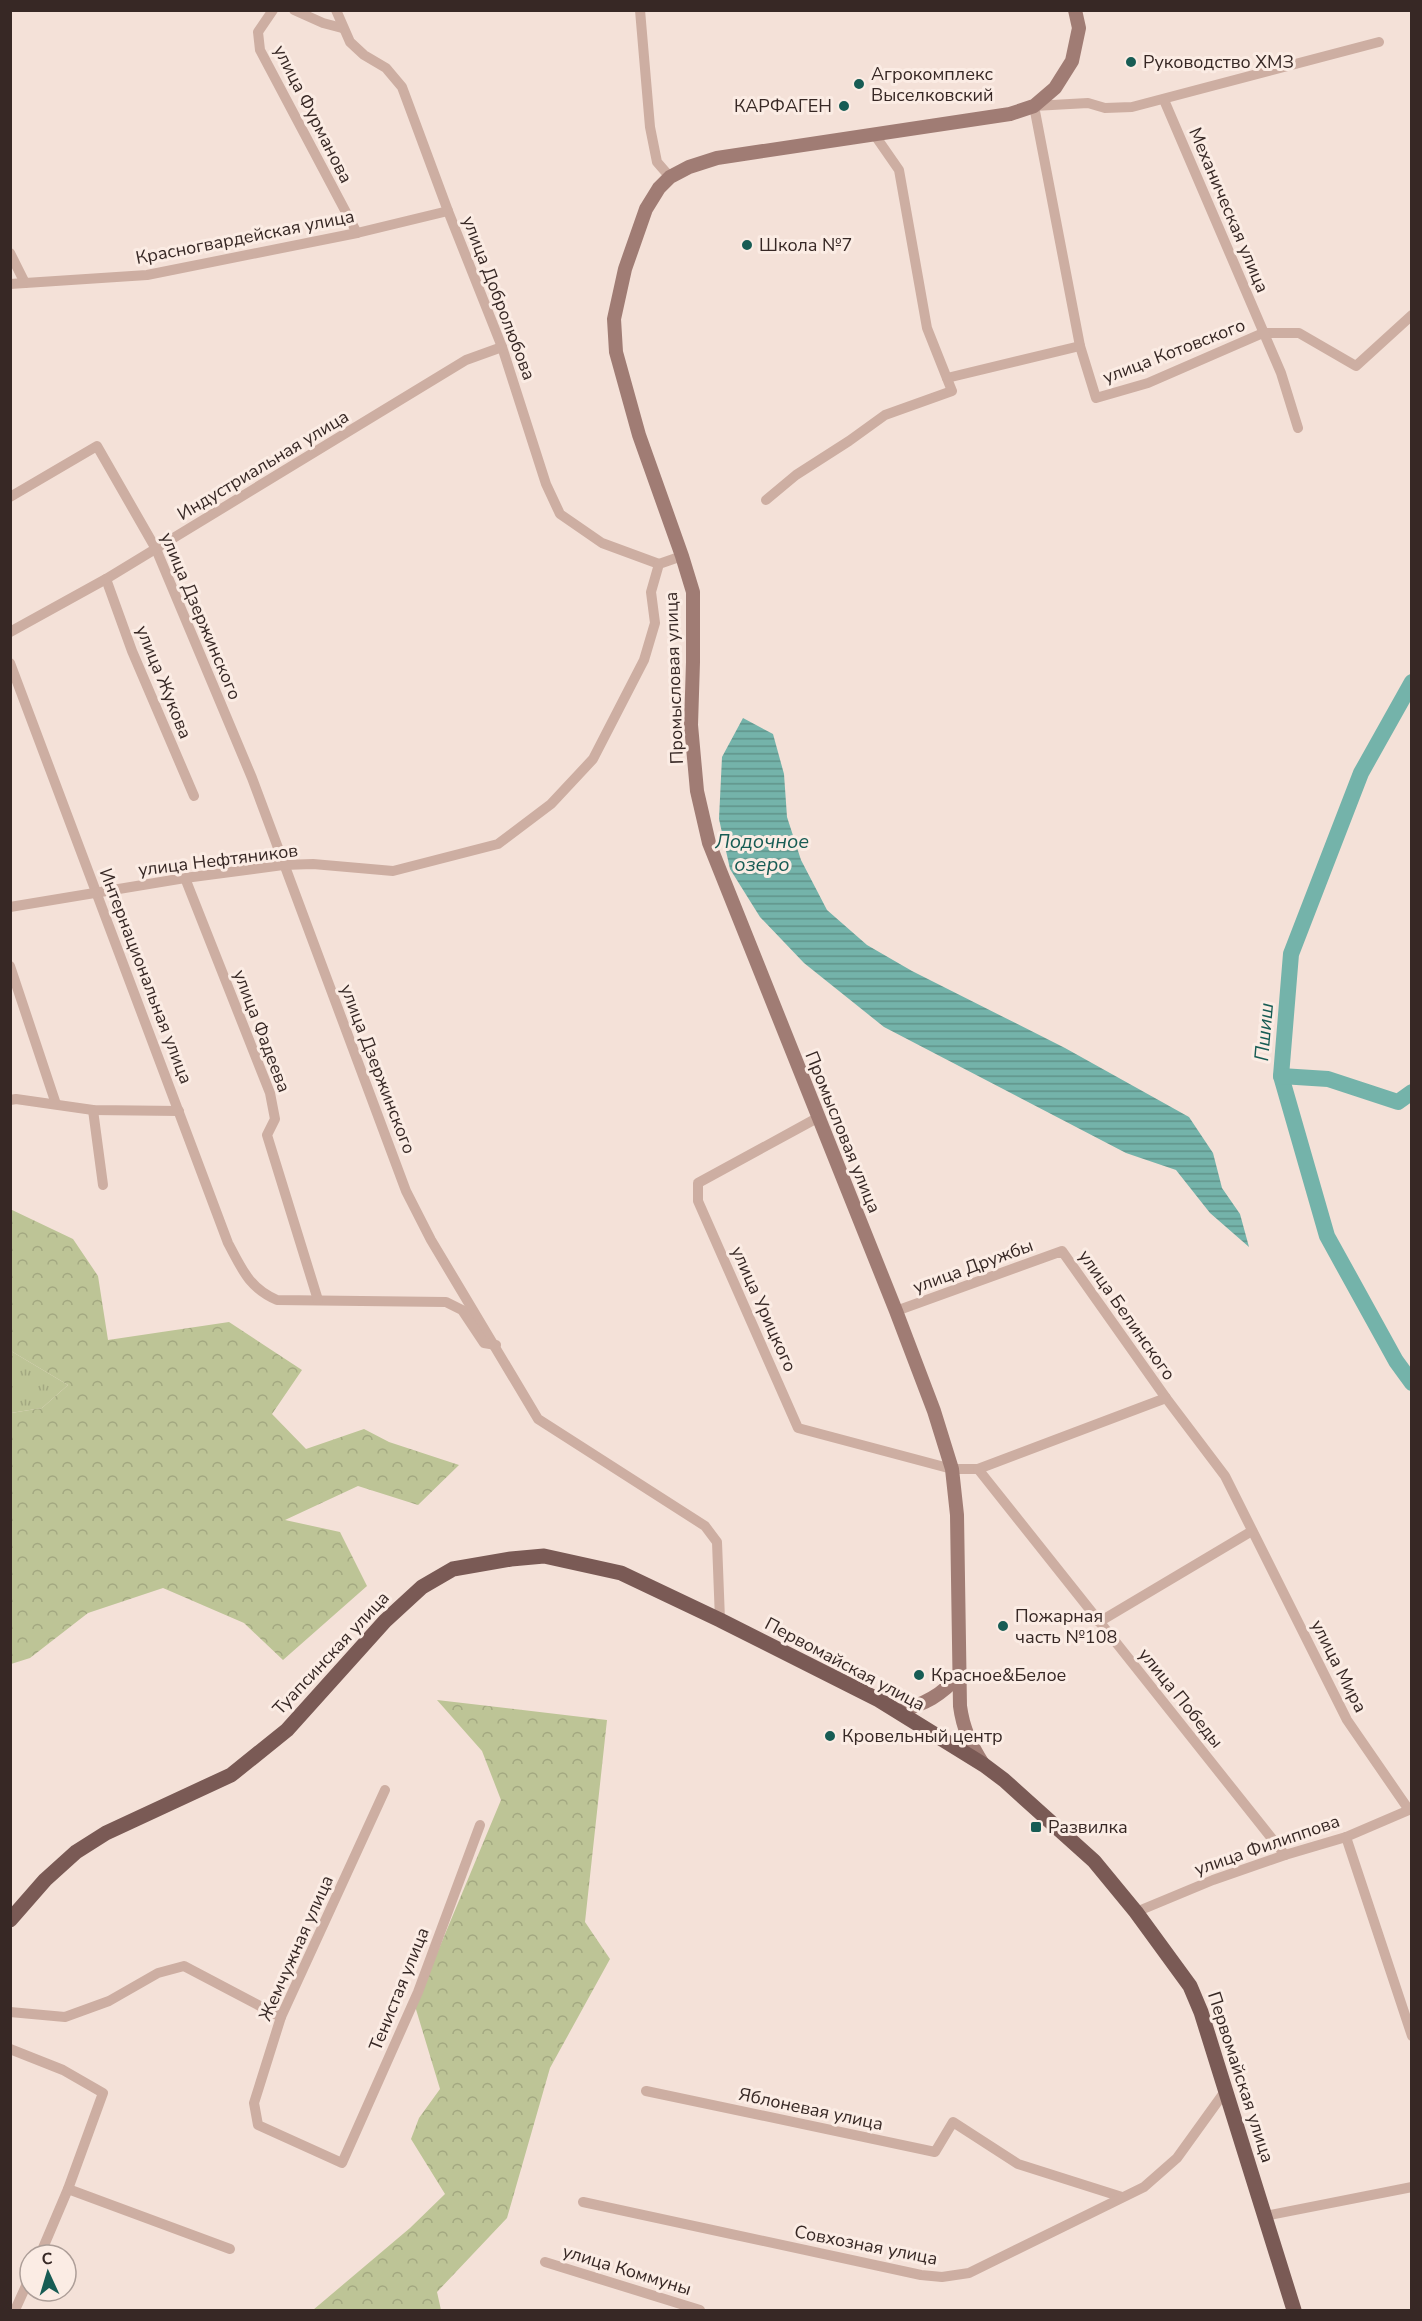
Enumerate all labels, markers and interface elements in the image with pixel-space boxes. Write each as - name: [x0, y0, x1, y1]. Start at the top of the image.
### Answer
- street label: улица Фурманова: [268, 41, 358, 187]
- place label: Руководство ХМЗ: [1143, 50, 1294, 74]
- marker: Руководство ХМЗ: [1124, 55, 1138, 69]
- place label: Агрокомплекс Выселковский: [871, 62, 993, 107]
- marker: Агрокомплекс Выселковский: [852, 77, 866, 91]
- place label: КАРФАГЕН: [734, 94, 832, 118]
- marker: КАРФАГЕН: [837, 99, 851, 113]
- street label: Механическая улица: [1183, 124, 1275, 296]
- street label: Красногвардейская улица: [134, 204, 356, 270]
- street label: улица Добролюбова: [457, 212, 541, 384]
- place label: Школа №7: [759, 233, 852, 257]
- marker: Школа №7: [740, 238, 754, 252]
- street label: улица Котовского: [1099, 313, 1249, 389]
- street label: Индустриальная улица: [173, 404, 353, 526]
- street label: улица Дзержинского: [155, 529, 247, 703]
- street label: Промысловая улица: [659, 591, 689, 765]
- street label: улица Жукова: [130, 622, 198, 742]
- water label: Лодочное озеро: [714, 828, 809, 878]
- street label: улица Нефтяников: [137, 838, 299, 882]
- street label: Интернациональная улица: [94, 865, 198, 1087]
- street label: улица Фадеева: [228, 966, 296, 1096]
- street label: улица Дзержинского: [335, 981, 421, 1157]
- water label: Пшиш: [1248, 1002, 1280, 1062]
- street label: Промысловая улица: [800, 1047, 886, 1217]
- street label: улица Дружбы: [910, 1233, 1036, 1299]
- street label: улица Урицкого: [726, 1242, 802, 1376]
- street label: улица Белинского: [1073, 1245, 1181, 1385]
- street label: Туапсинская улица: [267, 1586, 395, 1720]
- place label: Пожарная часть №108: [1015, 1604, 1117, 1649]
- street label: Первомайская улица: [761, 1612, 929, 1716]
- street label: улица Мира: [1305, 1616, 1373, 1716]
- marker: Пожарная часть №108: [996, 1619, 1010, 1633]
- street label: улица Победы: [1133, 1643, 1229, 1753]
- place label: Красное&Белое: [931, 1663, 1066, 1687]
- marker: Красное&Белое: [912, 1668, 926, 1682]
- place label: Кровельный центр: [842, 1724, 1003, 1748]
- marker: Кровельный центр: [823, 1729, 837, 1743]
- street label: улица Филиппова: [1191, 1809, 1343, 1881]
- place label: Развилка: [1048, 1815, 1128, 1839]
- marker: Развилка: [1029, 1820, 1043, 1834]
- street label: Жемчужная улица: [253, 1871, 339, 2025]
- street label: Тенистая улица: [363, 1924, 435, 2054]
- street label: Первомайская улица: [1202, 1988, 1280, 2166]
- street label: Яблоневая улица: [737, 2082, 885, 2136]
- street label: Совхозная улица: [792, 2219, 940, 2271]
- street label: улица Коммуны: [560, 2239, 694, 2301]
- north arrow: [18, 2243, 78, 2303]
- text: С: [41, 2248, 53, 2270]

